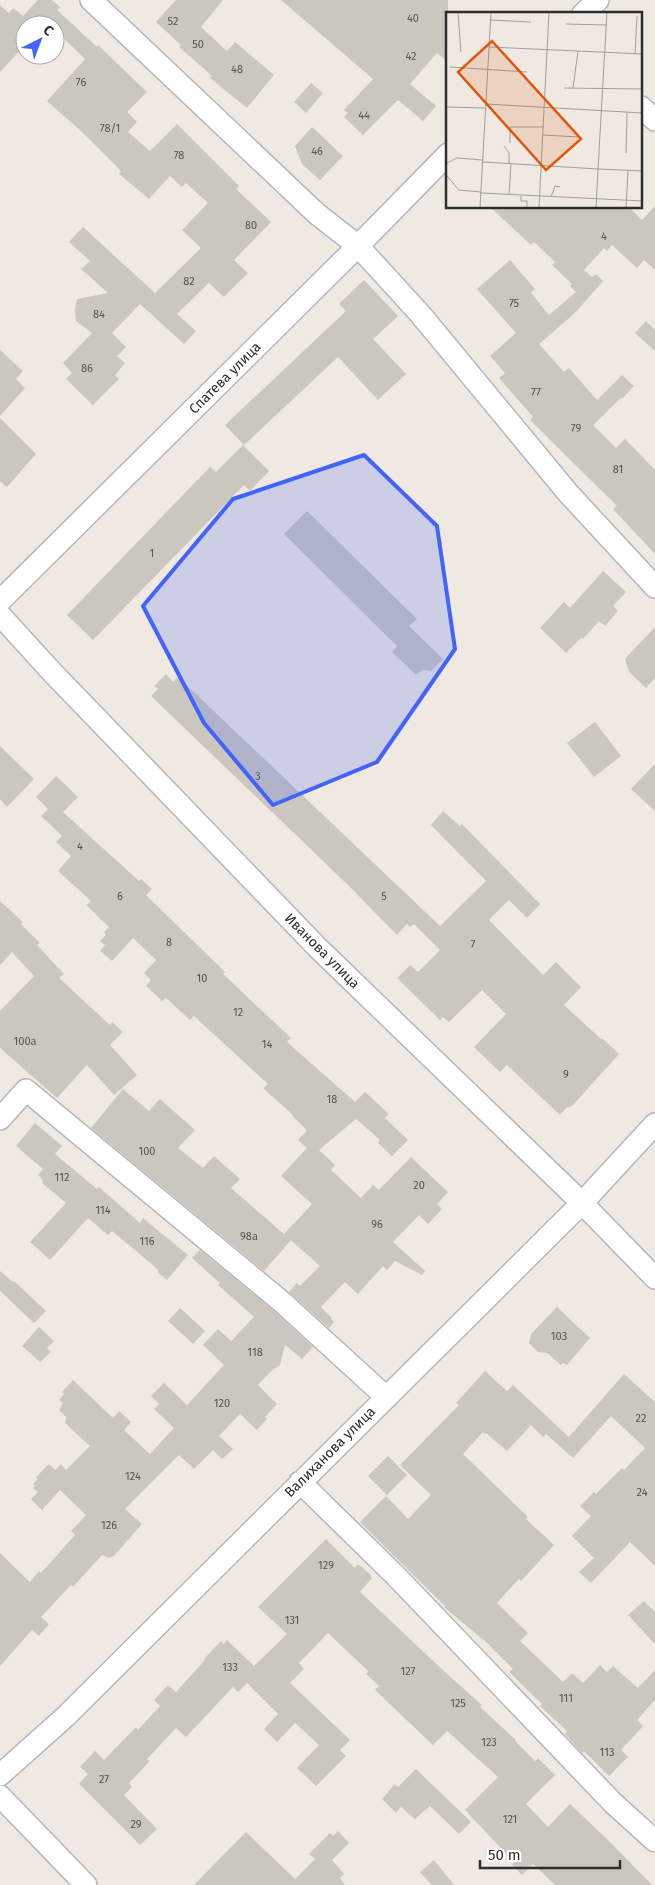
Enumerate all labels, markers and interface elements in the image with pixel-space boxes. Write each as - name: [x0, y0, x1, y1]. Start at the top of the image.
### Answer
- house number: 40: [407, 12, 419, 25]
- inset map: [446, 12, 642, 209]
- north arrow: [15, 15, 65, 65]
- house number: 52: [168, 15, 178, 28]
- text: С: [40, 22, 57, 40]
- house number: 50: [192, 38, 204, 51]
- house number: 42: [405, 50, 417, 63]
- house number: 48: [231, 63, 243, 76]
- house number: 76: [76, 76, 86, 89]
- house number: 44: [358, 109, 370, 122]
- house number: 78/1: [100, 122, 120, 135]
- house number: 46: [311, 145, 323, 158]
- house number: 78: [174, 149, 184, 162]
- house number: 80: [245, 219, 257, 232]
- house number: 4: [601, 230, 607, 243]
- house number: 82: [183, 275, 195, 288]
- house number: 75: [509, 297, 520, 310]
- house number: 84: [93, 308, 105, 321]
- street label: Спатева улица: [185, 338, 265, 418]
- house number: 86: [81, 362, 93, 375]
- house number: 77: [531, 386, 541, 399]
- house number: 79: [571, 422, 581, 435]
- house number: 81: [613, 463, 623, 476]
- house number: 1: [150, 547, 154, 560]
- house number: 3: [255, 770, 261, 783]
- house number: 4: [77, 840, 83, 853]
- house number: 6: [117, 890, 123, 903]
- house number: 5: [381, 890, 387, 903]
- street label: Иванова улица: [281, 910, 363, 992]
- house number: 8: [166, 936, 172, 949]
- house number: 7: [471, 938, 476, 951]
- house number: 10: [197, 972, 207, 985]
- house number: 12: [233, 1006, 243, 1019]
- house number: 100а: [13, 1035, 37, 1048]
- house number: 14: [262, 1038, 272, 1051]
- house number: 9: [563, 1068, 569, 1081]
- house number: 18: [327, 1093, 337, 1106]
- house number: 100: [138, 1145, 156, 1158]
- house number: 112: [55, 1171, 69, 1184]
- house number: 20: [413, 1179, 425, 1192]
- house number: 114: [95, 1204, 111, 1217]
- house number: 96: [371, 1218, 383, 1231]
- house number: 98а: [240, 1230, 258, 1243]
- house number: 116: [139, 1235, 155, 1248]
- house number: 103: [551, 1330, 567, 1343]
- house number: 118: [247, 1346, 263, 1359]
- house number: 120: [214, 1397, 230, 1410]
- street label: Валиханова улица: [281, 1403, 379, 1501]
- house number: 22: [636, 1412, 646, 1425]
- house number: 124: [125, 1470, 141, 1483]
- house number: 24: [637, 1486, 648, 1499]
- house number: 126: [101, 1519, 117, 1532]
- house number: 129: [318, 1559, 334, 1572]
- house number: 131: [285, 1614, 299, 1627]
- house number: 133: [222, 1661, 238, 1674]
- house number: 127: [401, 1665, 416, 1678]
- house number: 111: [559, 1692, 573, 1705]
- house number: 125: [450, 1697, 466, 1710]
- house number: 123: [481, 1736, 497, 1749]
- house number: 113: [600, 1746, 614, 1759]
- house number: 27: [99, 1773, 109, 1786]
- house number: 121: [503, 1813, 517, 1826]
- house number: 29: [130, 1818, 142, 1831]
- scale bar: [480, 1838, 620, 1870]
- text: 50 m: [488, 1846, 521, 1864]

